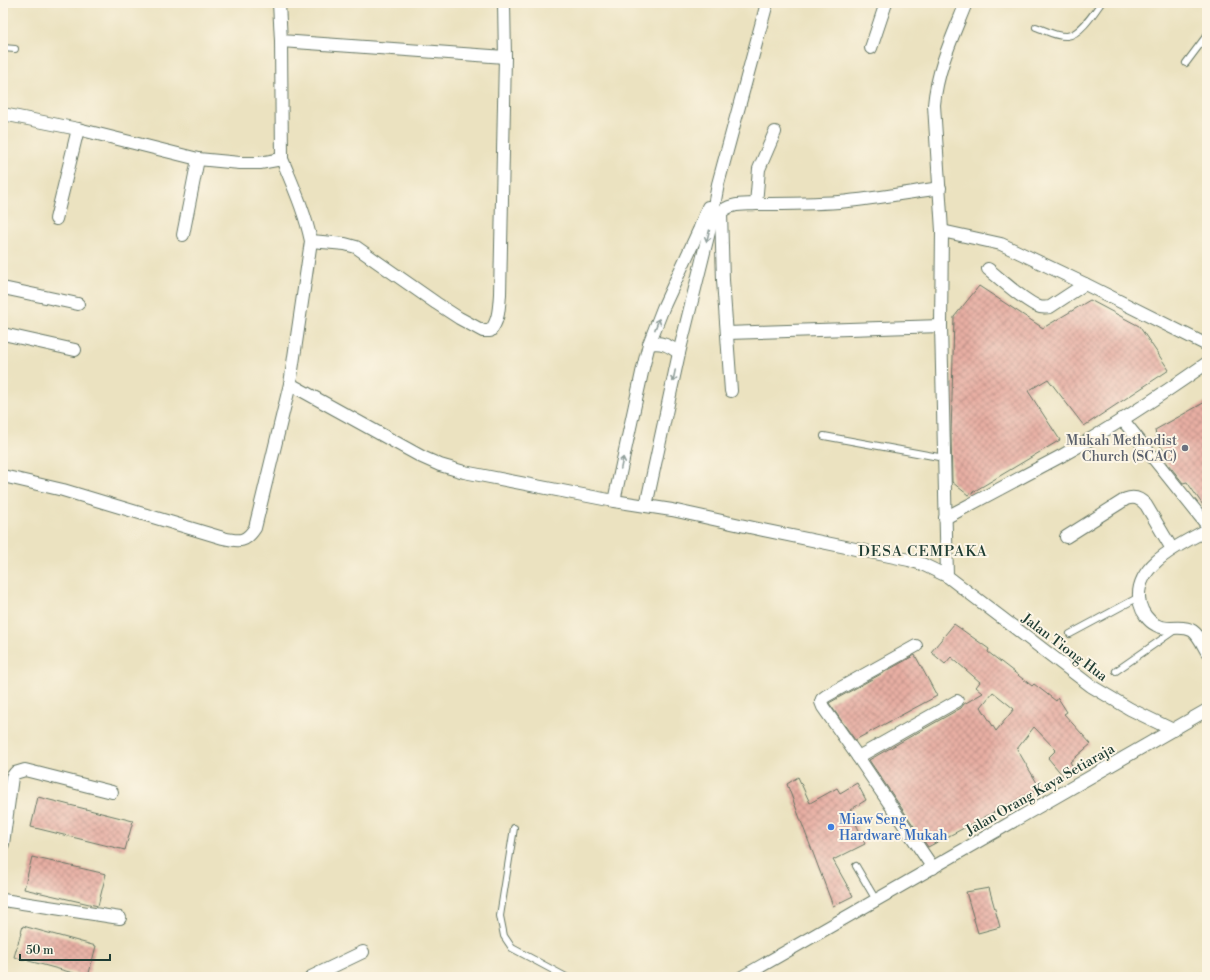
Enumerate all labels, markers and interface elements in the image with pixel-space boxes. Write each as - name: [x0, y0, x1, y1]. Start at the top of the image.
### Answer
- one-way arrow: [703, 229, 711, 242]
- one-way arrow: [653, 318, 661, 330]
- one-way arrow: [670, 369, 678, 382]
- place label: Mukah Methodist Church (SCAC): [1066, 432, 1177, 466]
- marker: Mukah Methodist Church (SCAC): [1180, 443, 1190, 453]
- one-way arrow: [619, 457, 627, 470]
- district label: DESA CEMPAKA: [858, 542, 988, 561]
- street label: Jalan Tiong Hua: [1017, 609, 1111, 686]
- street label: Jalan Orang Kaya Setiaraja: [962, 739, 1119, 840]
- place label: Miaw Seng Hardware Mukah: [839, 811, 948, 845]
- marker: Miaw Seng Hardware Mukah: [826, 822, 836, 832]
- scale bar: [20, 936, 110, 962]
- text: 50 m: [26, 943, 54, 958]

